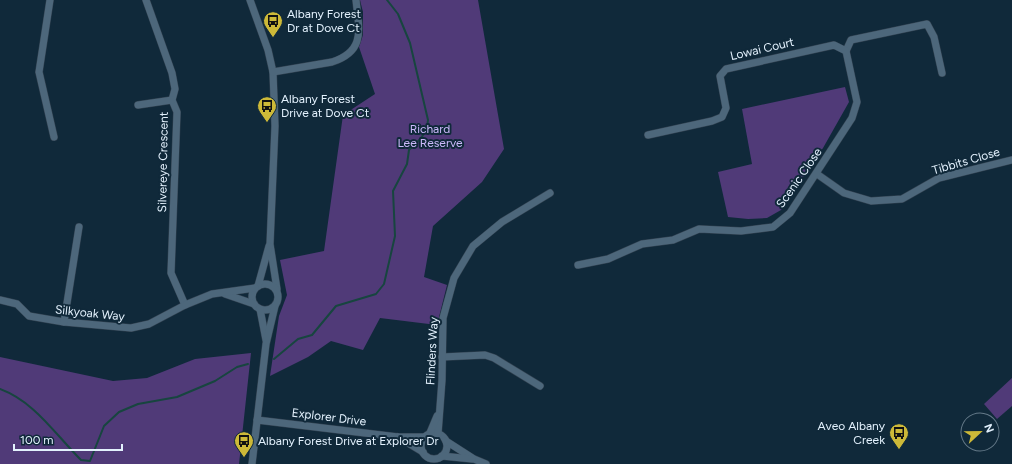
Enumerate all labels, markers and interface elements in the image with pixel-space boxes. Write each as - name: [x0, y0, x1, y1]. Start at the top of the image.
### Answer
- place label: Albany Forest Dr at Dove Ct: [287, 7, 361, 35]
- bus stop icon: Albany Forest Dr at Dove Ct: [262, 10, 284, 38]
- street label: Lowai Court: [729, 35, 796, 63]
- place label: Albany Forest Drive at Dove Ct: [281, 92, 370, 120]
- bus stop icon: Albany Forest Drive at Dove Ct: [256, 95, 278, 123]
- street label: Silvereye Crescent: [155, 111, 171, 212]
- park label: Richard Lee Reserve: [397, 122, 463, 150]
- street label: Scenic Close: [773, 145, 825, 211]
- street label: Tibbits Close: [931, 145, 1002, 177]
- street label: Silkyoak Way: [54, 302, 126, 324]
- street label: Flinders Way: [423, 316, 441, 385]
- street label: Explorer Drive: [291, 405, 367, 429]
- north arrow: [960, 412, 1000, 452]
- place label: Aveo Albany Creek: [818, 419, 886, 447]
- bus stop icon: Aveo Albany Creek: [888, 422, 910, 450]
- text: N: [981, 422, 996, 435]
- scale bar: [14, 426, 122, 452]
- bus stop icon: Albany Forest Drive at Explorer Dr: [233, 430, 255, 458]
- text: 100 m: [20, 433, 54, 447]
- place label: Albany Forest Drive at Explorer Dr: [258, 434, 439, 448]

